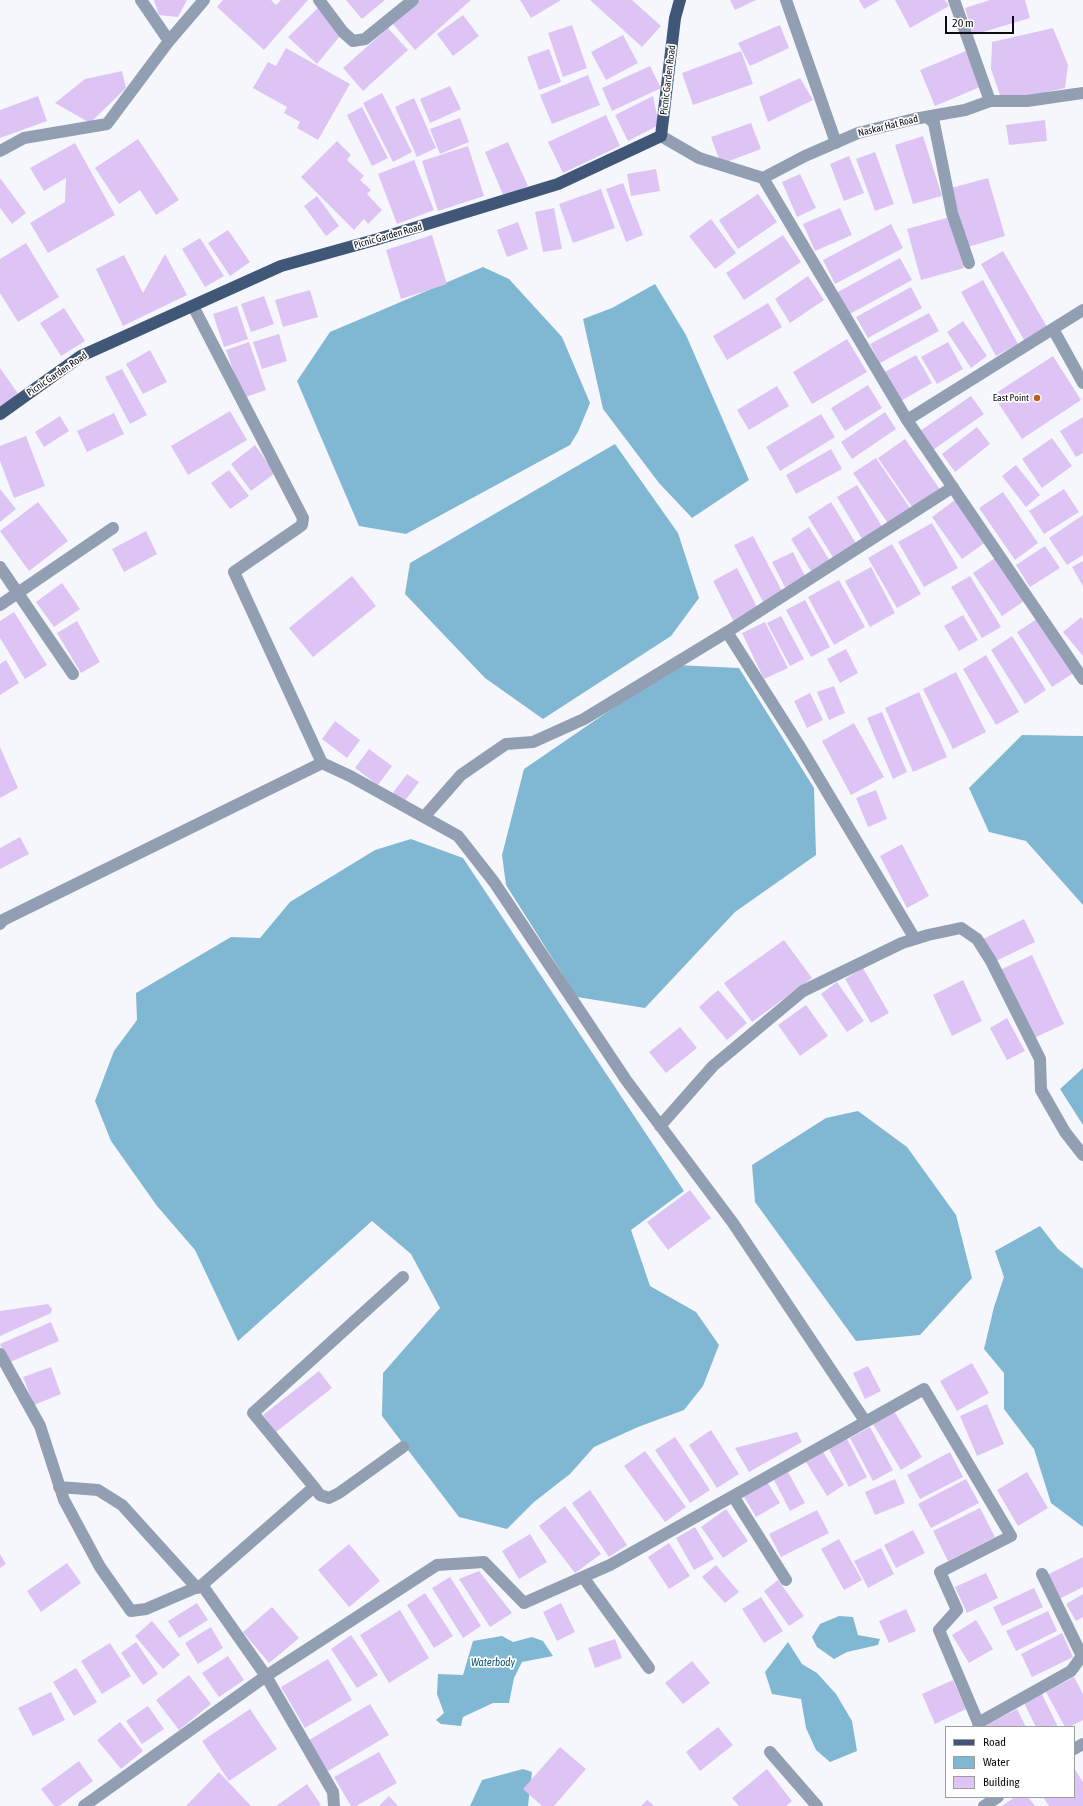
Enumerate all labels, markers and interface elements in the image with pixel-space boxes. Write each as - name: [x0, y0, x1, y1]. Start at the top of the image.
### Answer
- scale bar: [947, 8, 1016, 34]
- text: 20 m: [952, 16, 974, 30]
- street label: Picnic Garden Road: [658, 44, 678, 116]
- street label: Naskar Hat Road: [857, 113, 919, 139]
- street label: Picnic Garden Road: [353, 221, 423, 251]
- street label: Picnic Garden Road: [24, 349, 90, 399]
- place label: East Point: [993, 392, 1029, 404]
- marker: East Point: [1032, 393, 1042, 403]
- water label: Waterbody: [471, 1656, 515, 1670]
- legend: [945, 1726, 1075, 1798]
- text: Road: [983, 1735, 1006, 1749]
- text: Water: [983, 1755, 1009, 1769]
- text: Building: [983, 1775, 1020, 1789]

